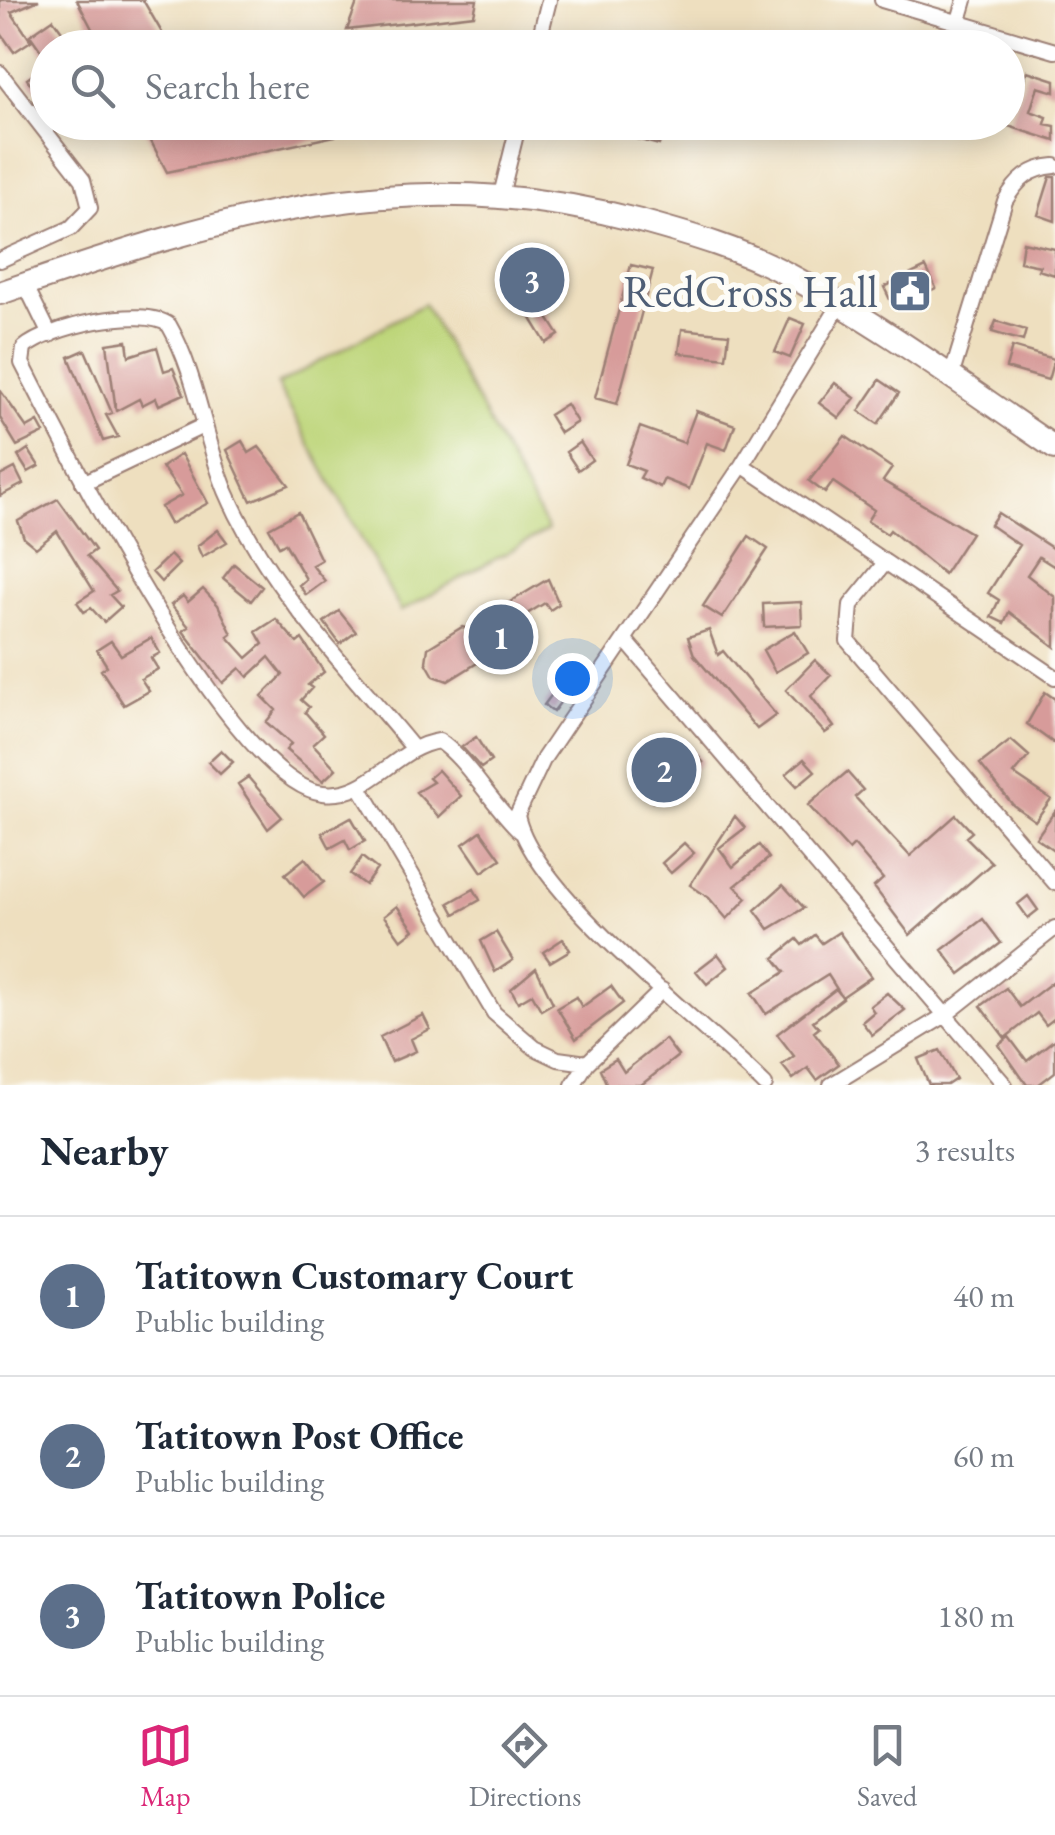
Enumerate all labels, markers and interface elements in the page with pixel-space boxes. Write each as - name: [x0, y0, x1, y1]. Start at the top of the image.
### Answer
- search box: [30, 30, 1025, 140]
- icon: search: [65, 58, 120, 113]
- text: Search here: [145, 61, 310, 110]
- pin: 3: [500, 242, 564, 318]
- place label: RedCross Hall: [623, 262, 878, 320]
- public building icon: RedCross Hall: [887, 268, 933, 314]
- pin: 1: [468, 600, 534, 674]
- your location: [547, 653, 598, 704]
- pin: 2: [632, 732, 696, 808]
- text: Nearby: [40, 1123, 169, 1178]
- text: 3 results: [915, 1129, 1015, 1171]
- text: Tatitown Customary Court: [135, 1251, 573, 1300]
- text: 1: [64, 1275, 81, 1317]
- text: 40 m: [953, 1275, 1015, 1317]
- text: Public building: [135, 1300, 324, 1342]
- text: Tatitown Post Office: [135, 1411, 464, 1460]
- text: 2: [64, 1435, 81, 1477]
- text: 60 m: [953, 1435, 1015, 1477]
- text: Public building: [135, 1460, 324, 1502]
- text: Tatitown Police: [135, 1571, 385, 1620]
- text: 3: [64, 1595, 81, 1637]
- text: 180 m: [938, 1595, 1015, 1637]
- text: Public building: [135, 1620, 324, 1662]
- tab: Map: [138, 1718, 193, 1814]
- tab: Directions: [469, 1718, 581, 1814]
- tab: Saved: [857, 1718, 917, 1814]

